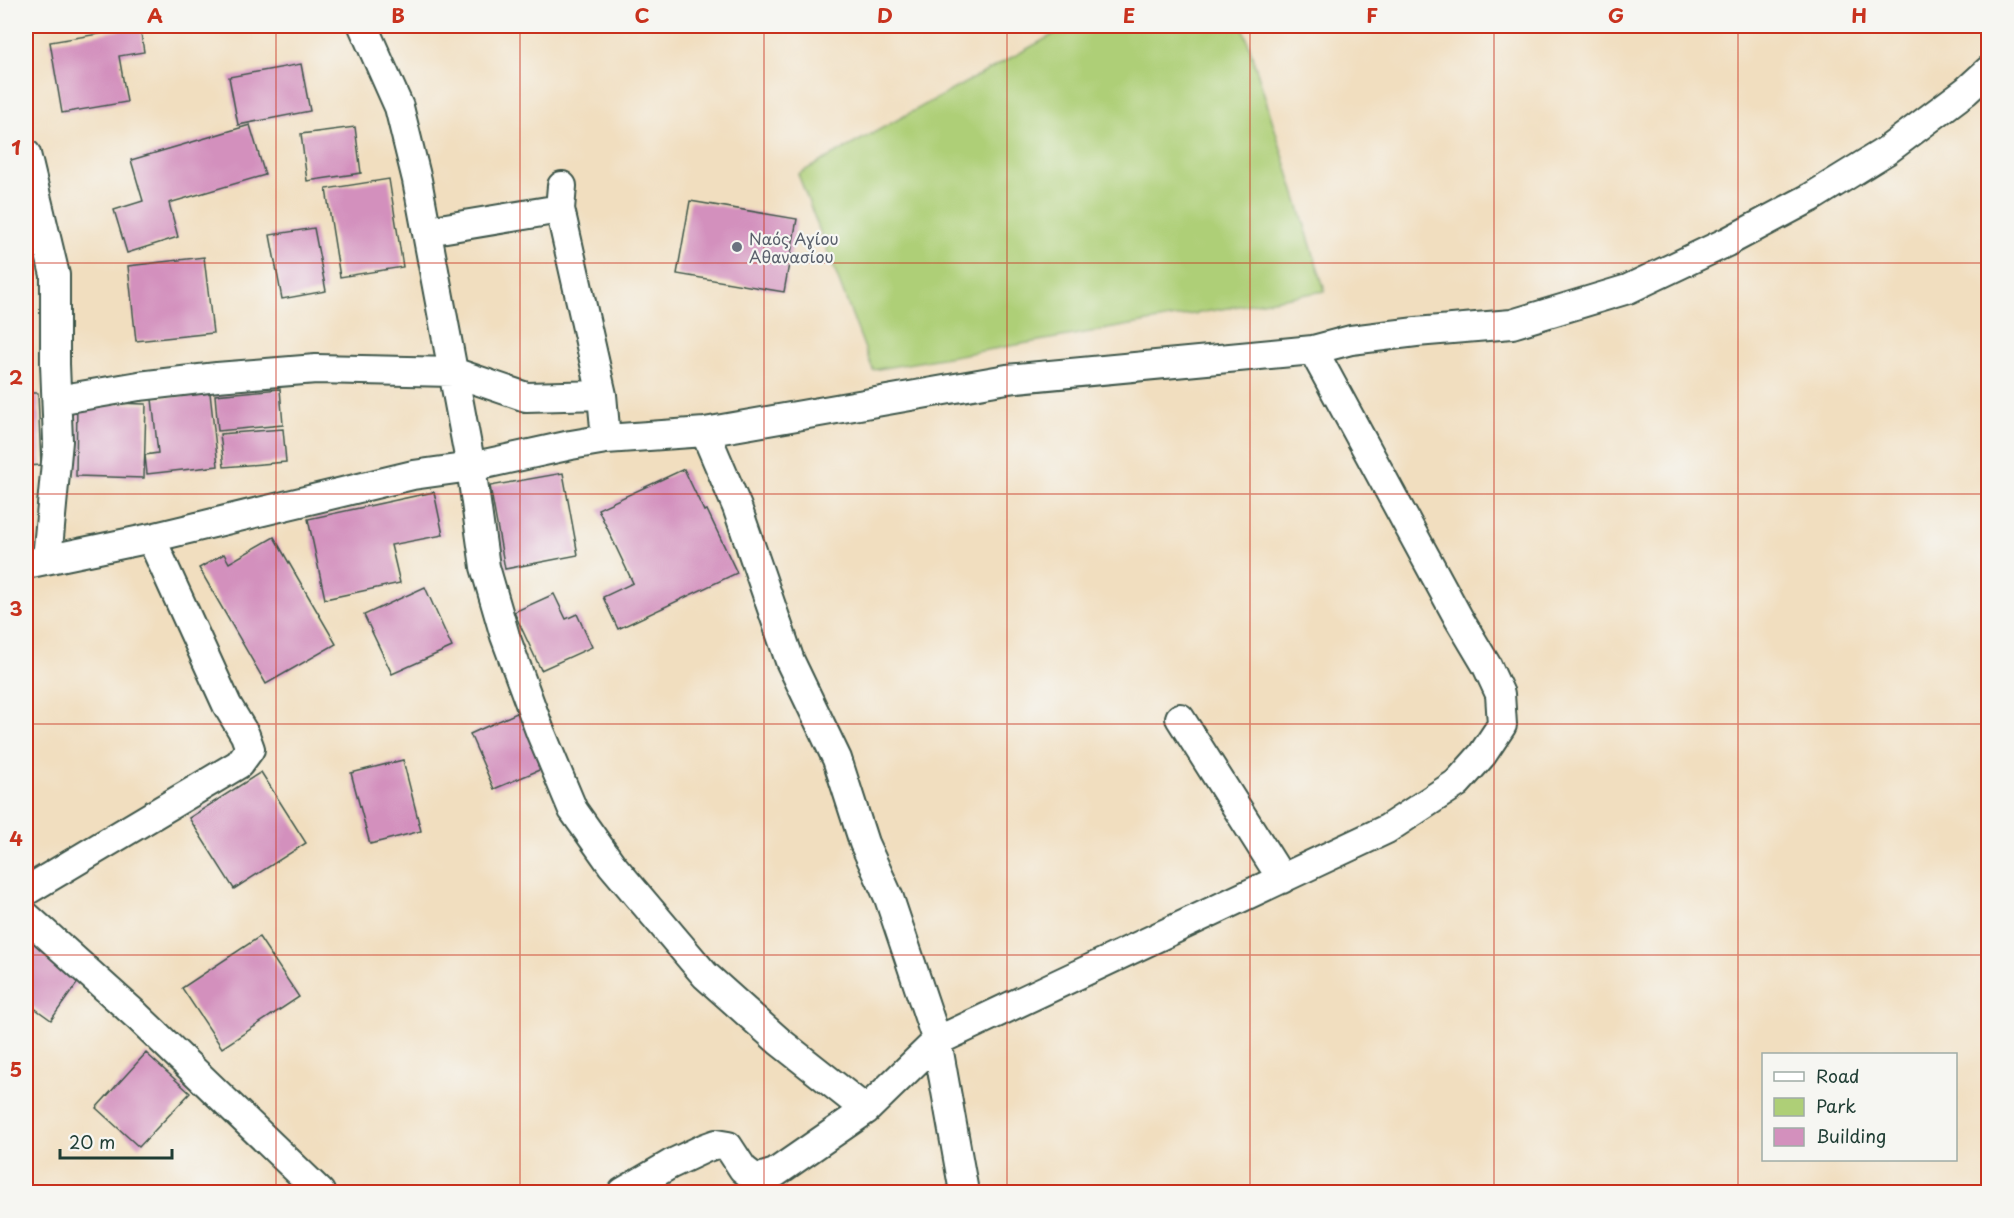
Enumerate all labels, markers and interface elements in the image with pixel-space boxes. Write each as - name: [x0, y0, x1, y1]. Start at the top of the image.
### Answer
- text: A: [147, 0, 163, 30]
- text: B: [391, 0, 405, 30]
- text: C: [634, 0, 650, 30]
- text: D: [877, 0, 893, 30]
- text: E: [1123, 0, 1135, 30]
- text: F: [1366, 0, 1378, 30]
- text: G: [1608, 0, 1624, 30]
- text: H: [1851, 0, 1867, 30]
- text: 1: [11, 132, 21, 162]
- place label: Ναός Αγίου Αθανασίου: [749, 226, 839, 268]
- marker: Ναός Αγίου Αθανασίου: [730, 240, 744, 254]
- text: 2: [9, 362, 23, 392]
- text: 3: [9, 593, 23, 623]
- text: 4: [9, 823, 23, 853]
- legend: [1762, 1053, 1957, 1161]
- text: 5: [10, 1054, 22, 1084]
- text: Road: [1816, 1062, 1860, 1089]
- text: Park: [1816, 1092, 1856, 1119]
- scale bar: [60, 1122, 172, 1160]
- text: Building: [1816, 1122, 1886, 1149]
- text: 20 m: [69, 1128, 115, 1155]

